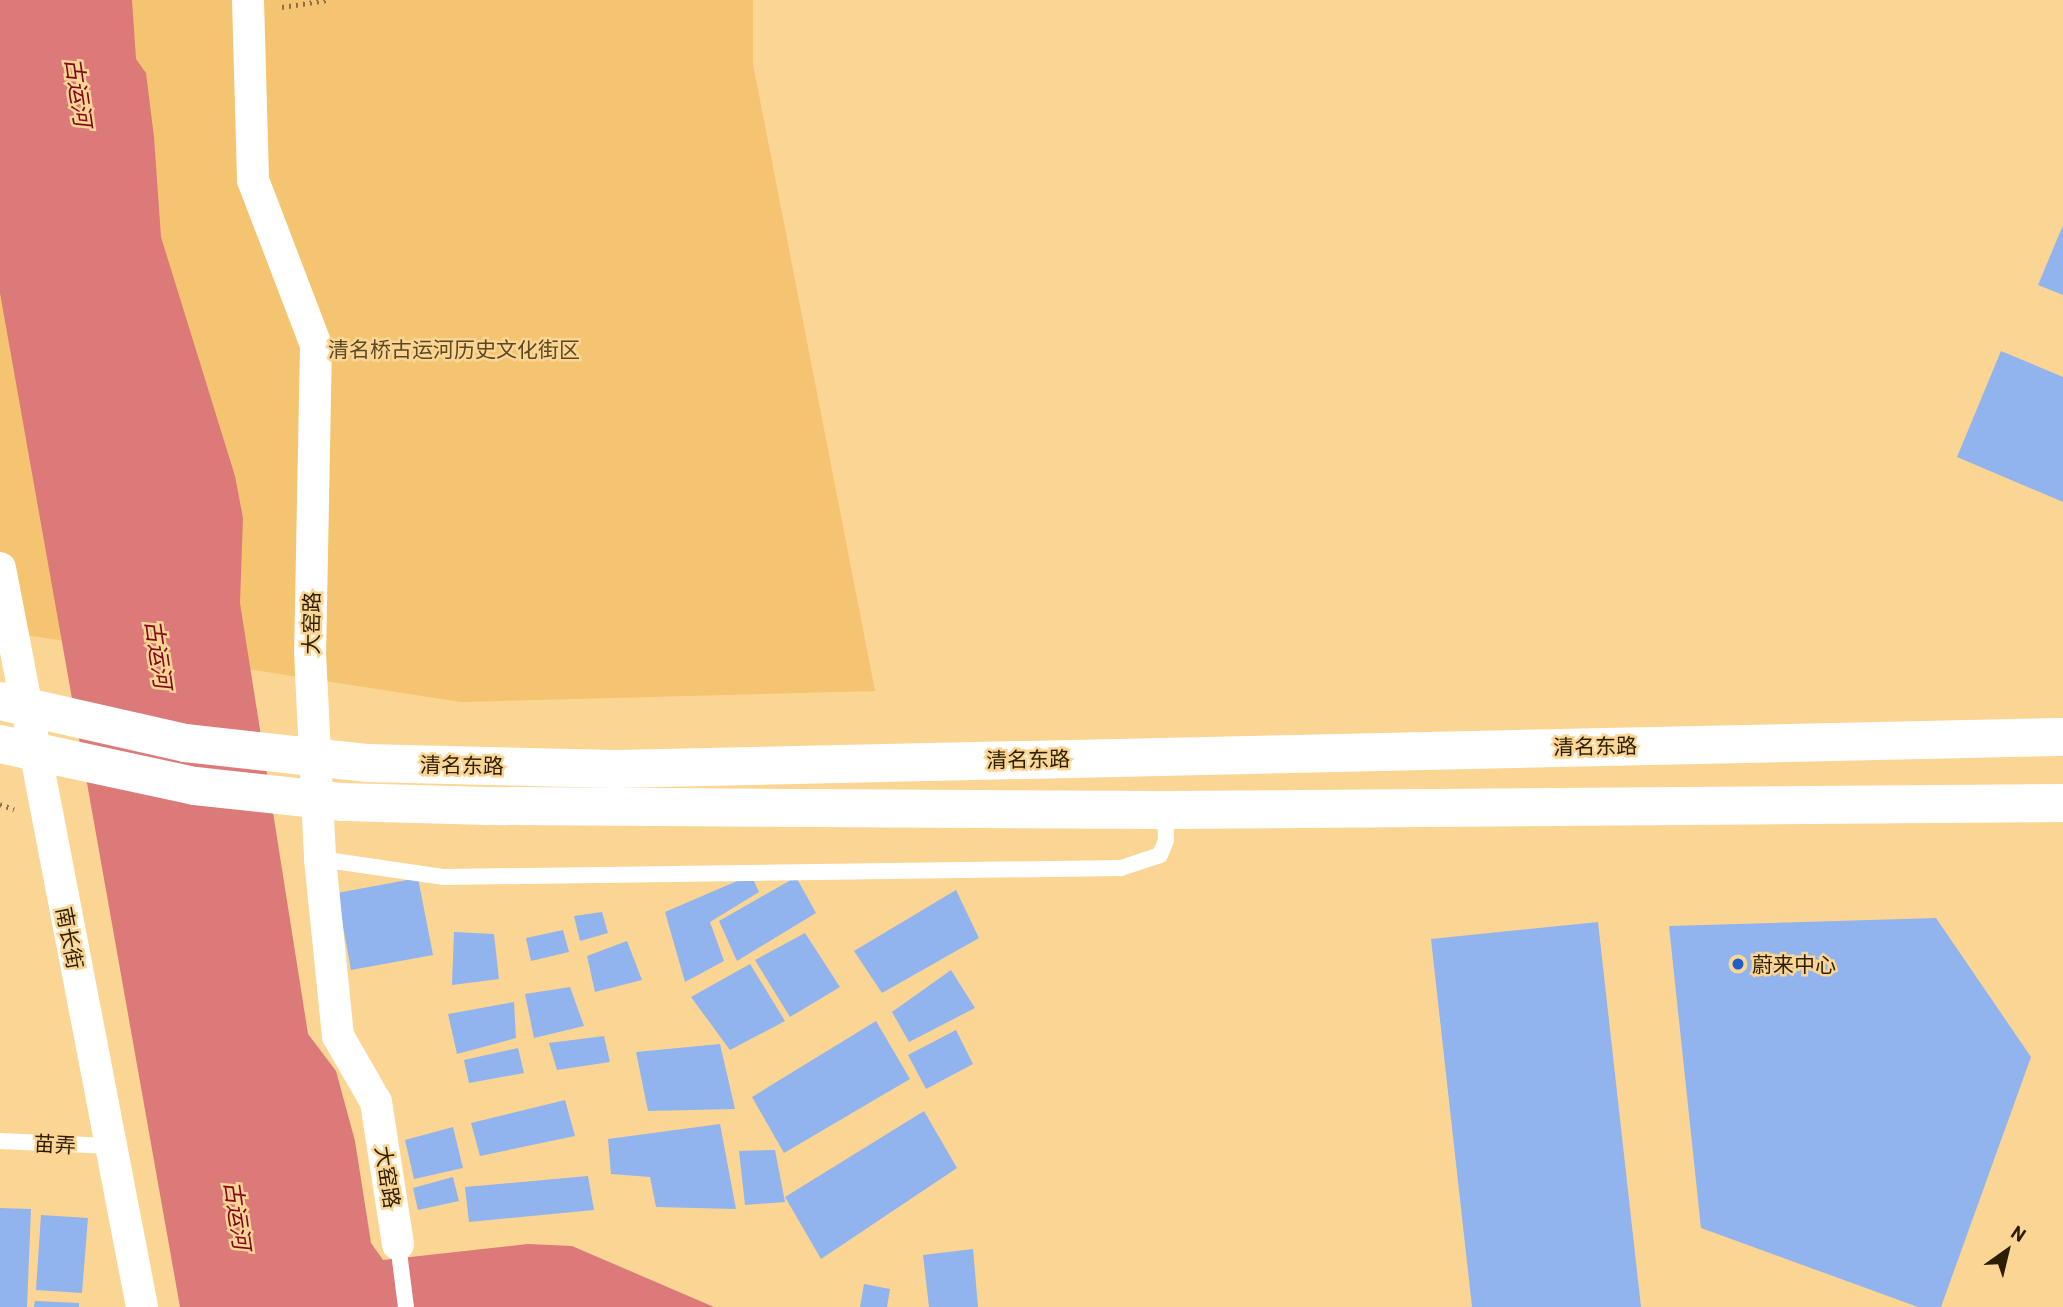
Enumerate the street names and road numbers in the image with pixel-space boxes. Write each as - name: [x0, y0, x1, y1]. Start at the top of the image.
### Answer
- street label: 大窑路: [298, 591, 324, 655]
- street label: 清名东路: [1553, 733, 1637, 759]
- street label: 清名东路: [986, 746, 1070, 772]
- street label: 清名东路: [420, 752, 504, 778]
- street label: 南长街: [52, 905, 88, 971]
- street label: 苗弄: [33, 1130, 77, 1158]
- street label: 大窑路: [371, 1144, 405, 1210]

